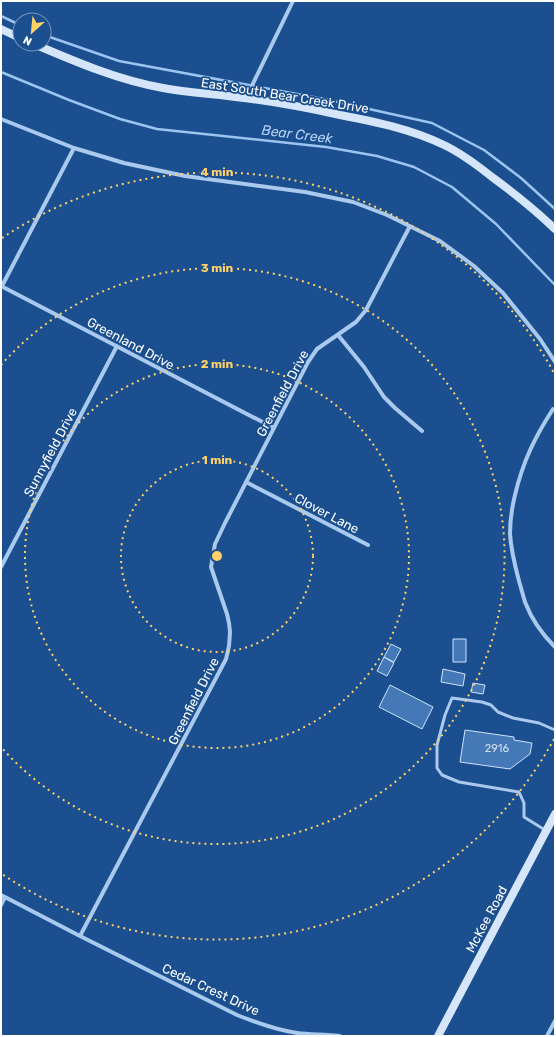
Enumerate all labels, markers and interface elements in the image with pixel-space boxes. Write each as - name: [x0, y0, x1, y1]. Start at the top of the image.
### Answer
- north arrow: [12, 12, 52, 52]
- text: N: [21, 33, 34, 48]
- street label: East South Bear Creek Drive: [200, 75, 370, 116]
- water label: Bear Creek: [260, 122, 334, 147]
- text: 4 min: [201, 165, 234, 179]
- text: 3 min: [201, 261, 234, 275]
- street label: Greenland Drive: [85, 314, 177, 373]
- street label: Greenfield Drive: [253, 347, 312, 439]
- text: 2 min: [201, 357, 234, 371]
- street label: Sunnyfield Drive: [21, 405, 80, 499]
- text: 1 min: [202, 453, 233, 467]
- street label: Clover Lane: [292, 490, 362, 537]
- centre of rings: [210, 549, 224, 563]
- street label: Greenfield Drive: [165, 655, 222, 747]
- house number: 2916: [485, 742, 510, 755]
- street label: McKee Road: [463, 883, 510, 955]
- street label: Cedar Crest Drive: [160, 960, 262, 1019]

